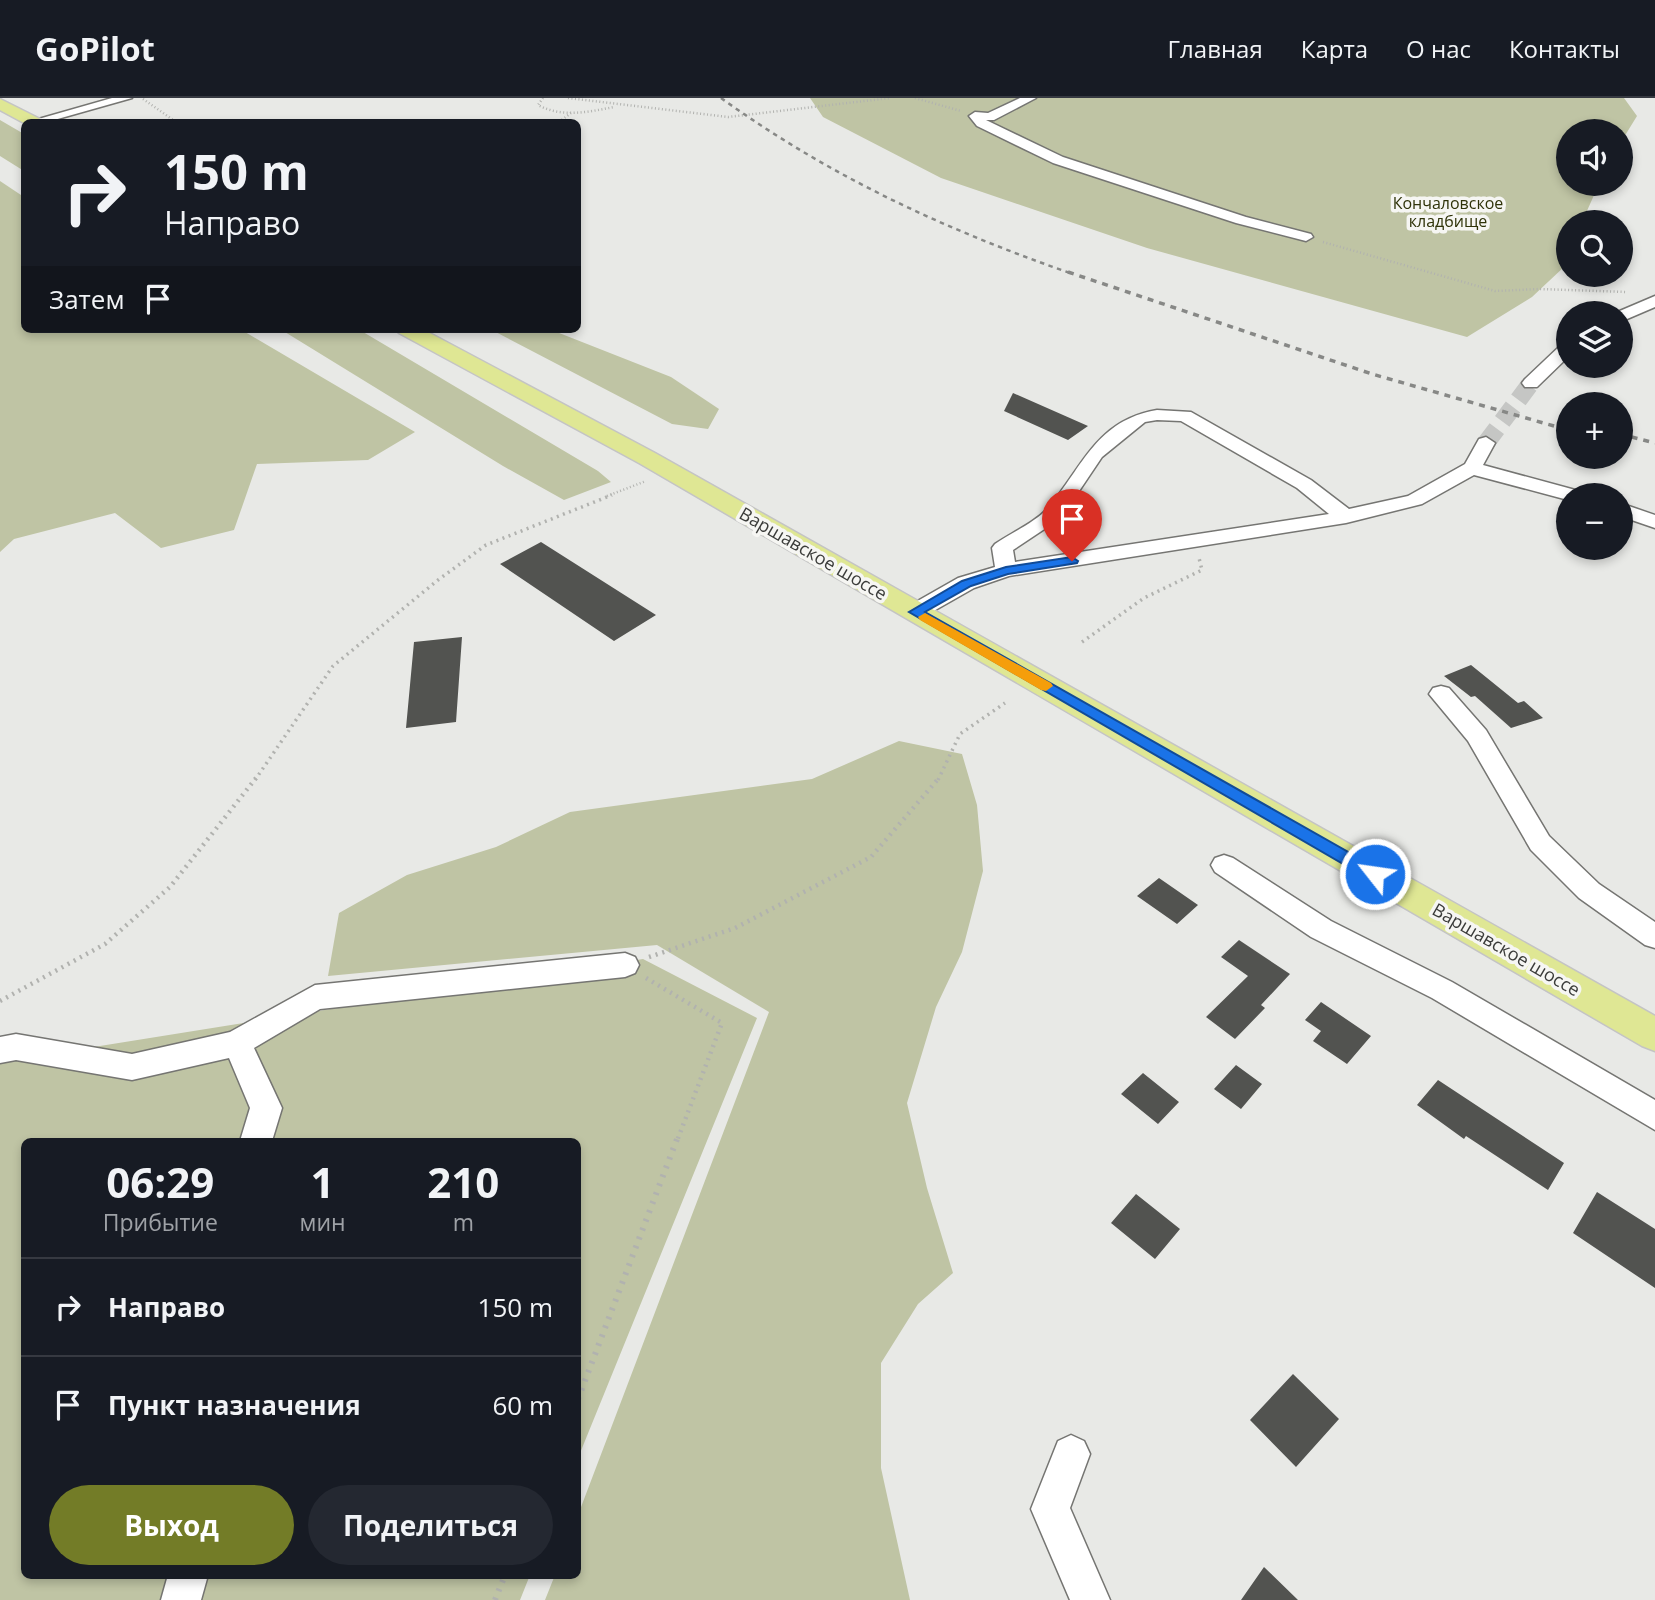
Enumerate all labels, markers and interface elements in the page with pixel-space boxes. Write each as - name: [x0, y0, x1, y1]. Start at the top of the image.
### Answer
- text: GoPilot: [35, 26, 155, 71]
- text: Главная: [1168, 32, 1263, 65]
- text: Карта: [1301, 32, 1368, 65]
- text: О нас: [1406, 32, 1471, 65]
- text: Контакты: [1509, 32, 1620, 65]
- map controls: [1556, 119, 1633, 560]
- button: sound: [1556, 119, 1633, 196]
- text: 150 m: [164, 138, 309, 204]
- icon: right: [49, 147, 140, 238]
- park label: Кончаловское кладбище: [1393, 192, 1503, 232]
- text: Направо: [164, 201, 300, 244]
- button: search: [1556, 210, 1633, 287]
- icon: arrive: [139, 280, 177, 318]
- text: Затем: [49, 281, 125, 317]
- button: layers: [1556, 301, 1633, 378]
- button: +: [1556, 392, 1633, 469]
- button: −: [1556, 483, 1633, 560]
- pin: [1042, 489, 1102, 561]
- icon: arrive: [1053, 500, 1091, 538]
- street label: Варшавское шоссе: [735, 501, 892, 605]
- position arrow: [1338, 837, 1412, 911]
- street label: Варшавское шоссе: [1428, 897, 1585, 1001]
- text: 06:29: [106, 1153, 214, 1210]
- text: 1: [311, 1153, 335, 1210]
- text: 210: [427, 1153, 499, 1210]
- text: Прибытие: [103, 1206, 218, 1238]
- text: мин: [300, 1206, 346, 1238]
- text: m: [453, 1206, 474, 1238]
- icon: right: [49, 1288, 87, 1326]
- text: Направо: [108, 1289, 225, 1325]
- text: 150 m: [478, 1289, 553, 1325]
- icon: arrive: [49, 1386, 87, 1424]
- text: Пункт назначения: [108, 1387, 361, 1423]
- text: 60 m: [492, 1387, 553, 1423]
- button: Выход: [49, 1485, 294, 1565]
- button: Поделиться: [308, 1485, 553, 1565]

